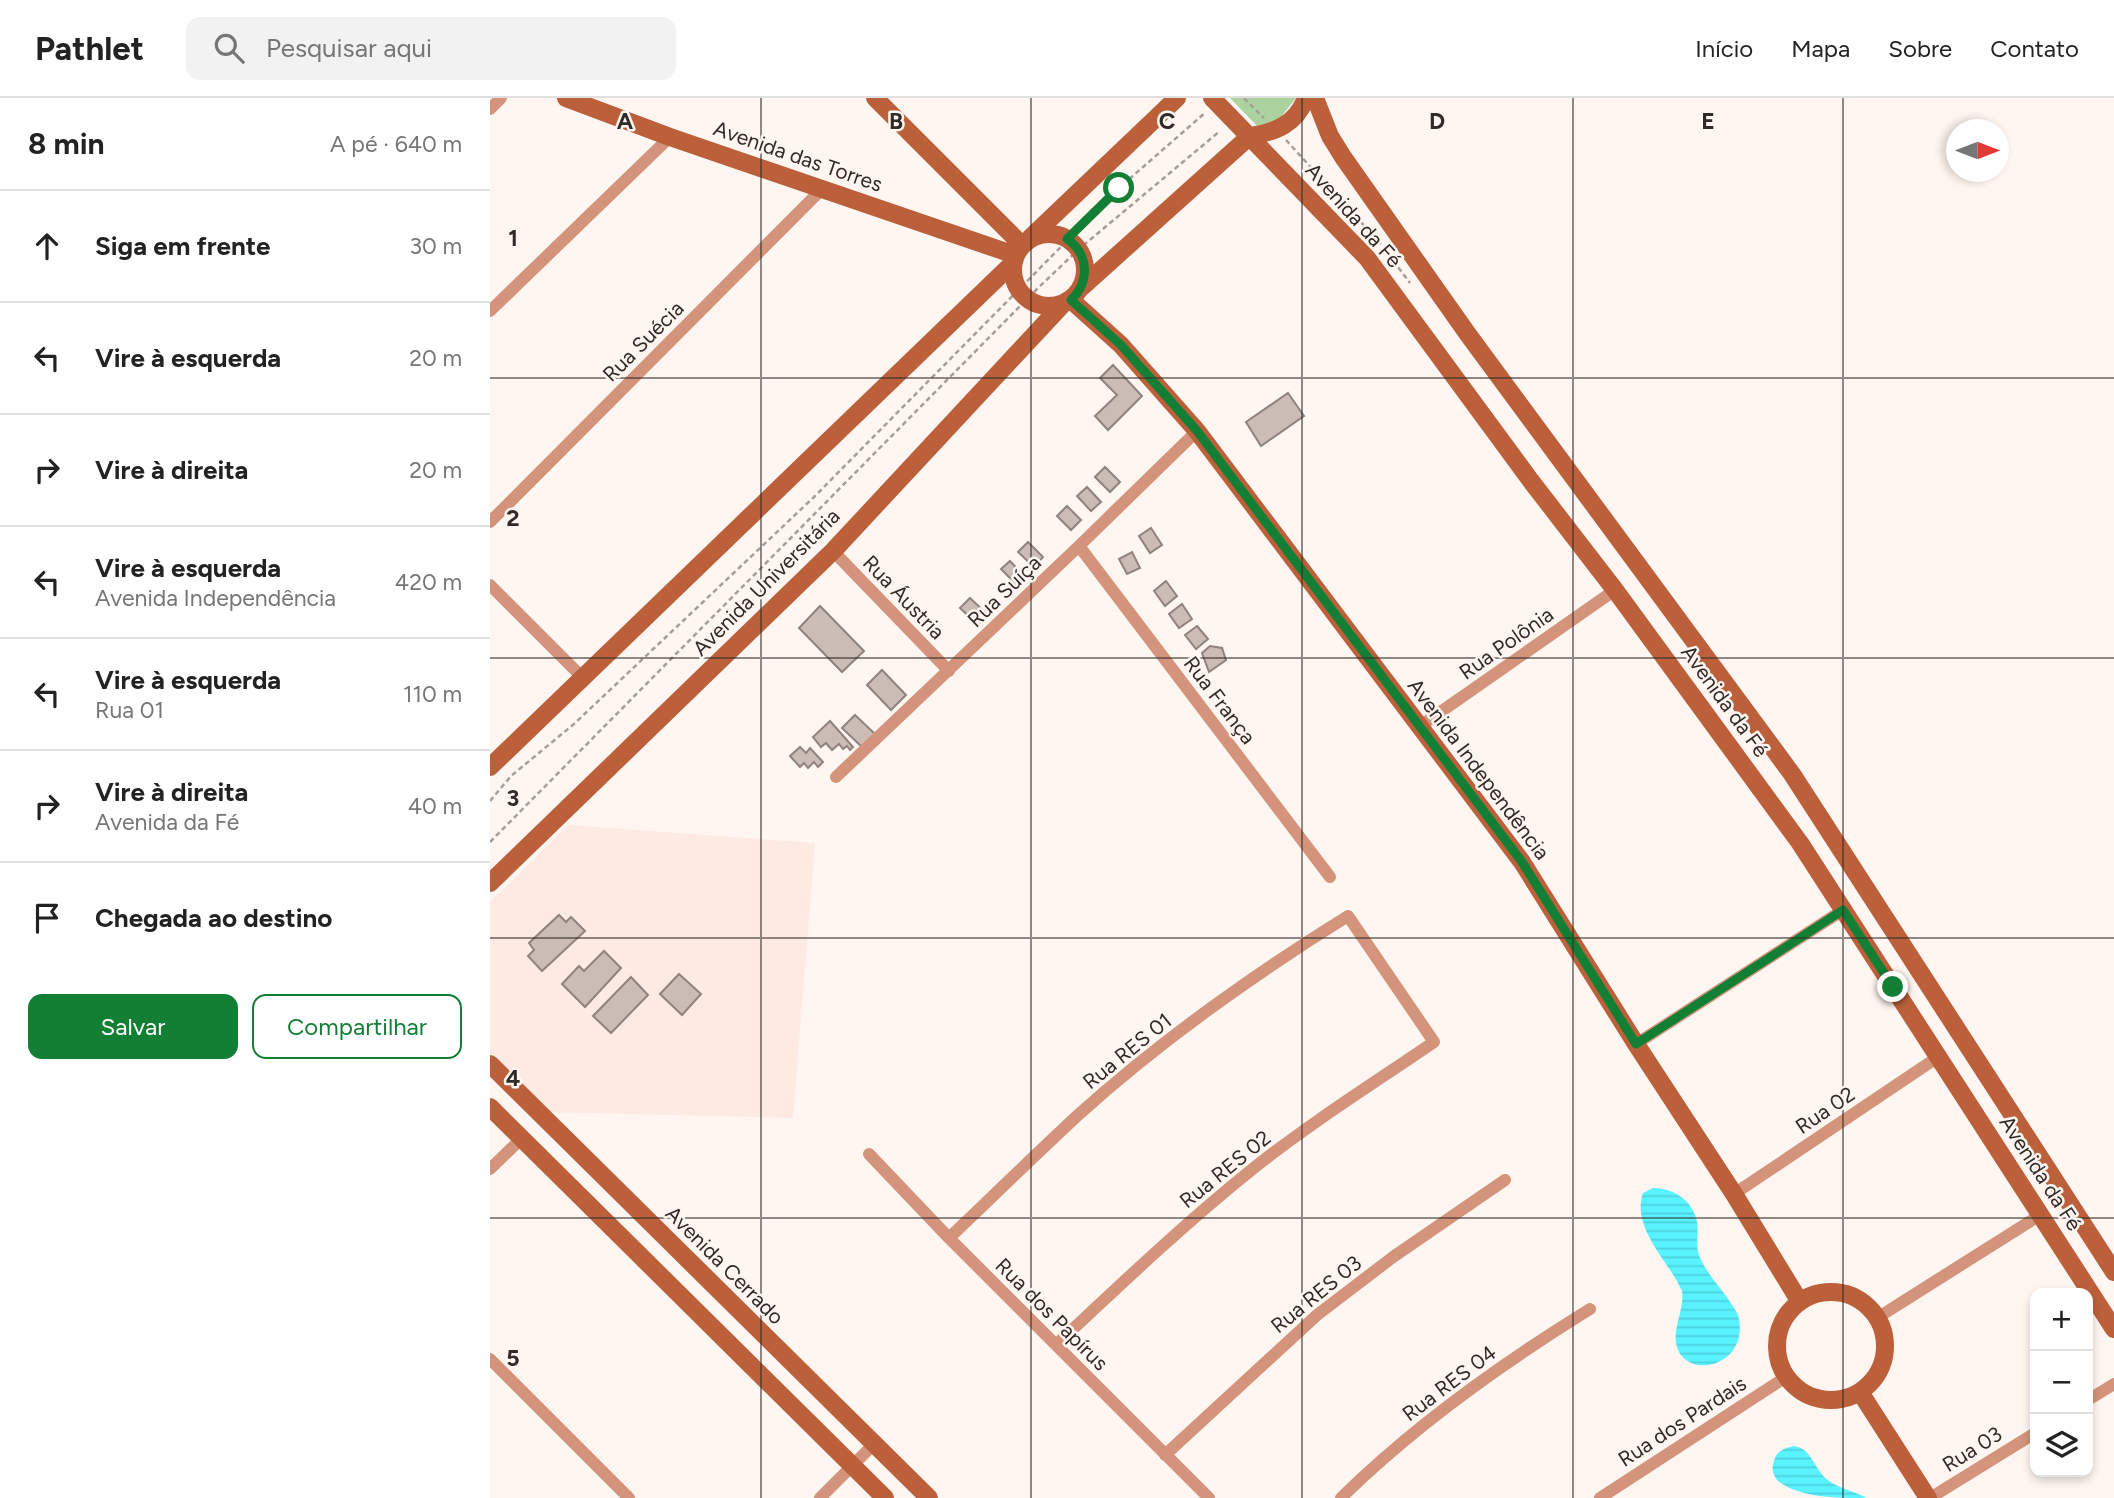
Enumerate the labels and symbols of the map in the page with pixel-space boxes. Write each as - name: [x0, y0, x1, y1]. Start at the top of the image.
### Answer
- text: A: [617, 107, 634, 135]
- text: B: [889, 107, 903, 135]
- text: C: [1159, 107, 1176, 135]
- text: D: [1429, 107, 1445, 135]
- text: E: [1701, 107, 1715, 135]
- street label: Avenida das Torres: [710, 115, 886, 197]
- north arrow: [1946, 119, 2009, 182]
- street label: Avenida da Fé: [1301, 158, 1407, 272]
- route start: [1103, 172, 1134, 203]
- text: 1: [508, 224, 518, 252]
- street label: Rua Suécia: [597, 295, 689, 387]
- street label: Avenida Universitária: [687, 503, 845, 661]
- text: 2: [506, 504, 520, 532]
- street label: Rua Áustria: [858, 550, 950, 644]
- street label: Rua Suíça: [962, 550, 1046, 632]
- street label: Rua Polônia: [1454, 602, 1558, 684]
- street label: Avenida da Fé: [1676, 640, 1774, 762]
- street label: Rua França: [1179, 651, 1261, 749]
- street label: Avenida Independência: [1403, 674, 1555, 864]
- text: 3: [507, 784, 519, 812]
- route end: [1877, 971, 1908, 1002]
- street label: Rua RES 01: [1078, 1008, 1176, 1094]
- text: 4: [506, 1064, 520, 1092]
- street label: Rua 02: [1791, 1081, 1859, 1139]
- street label: Avenida da Fé: [1995, 1111, 2087, 1235]
- street label: Rua RES 02: [1175, 1125, 1275, 1213]
- street label: Avenida Cerrado: [661, 1201, 789, 1329]
- street label: Rua RES 03: [1266, 1250, 1366, 1338]
- street label: Rua dos Papírus: [991, 1253, 1113, 1375]
- street label: Rua RES 04: [1397, 1340, 1501, 1426]
- text: 5: [506, 1344, 520, 1372]
- street label: Rua dos Pardais: [1613, 1370, 1751, 1472]
- street label: Rua 03: [1938, 1421, 2006, 1477]

